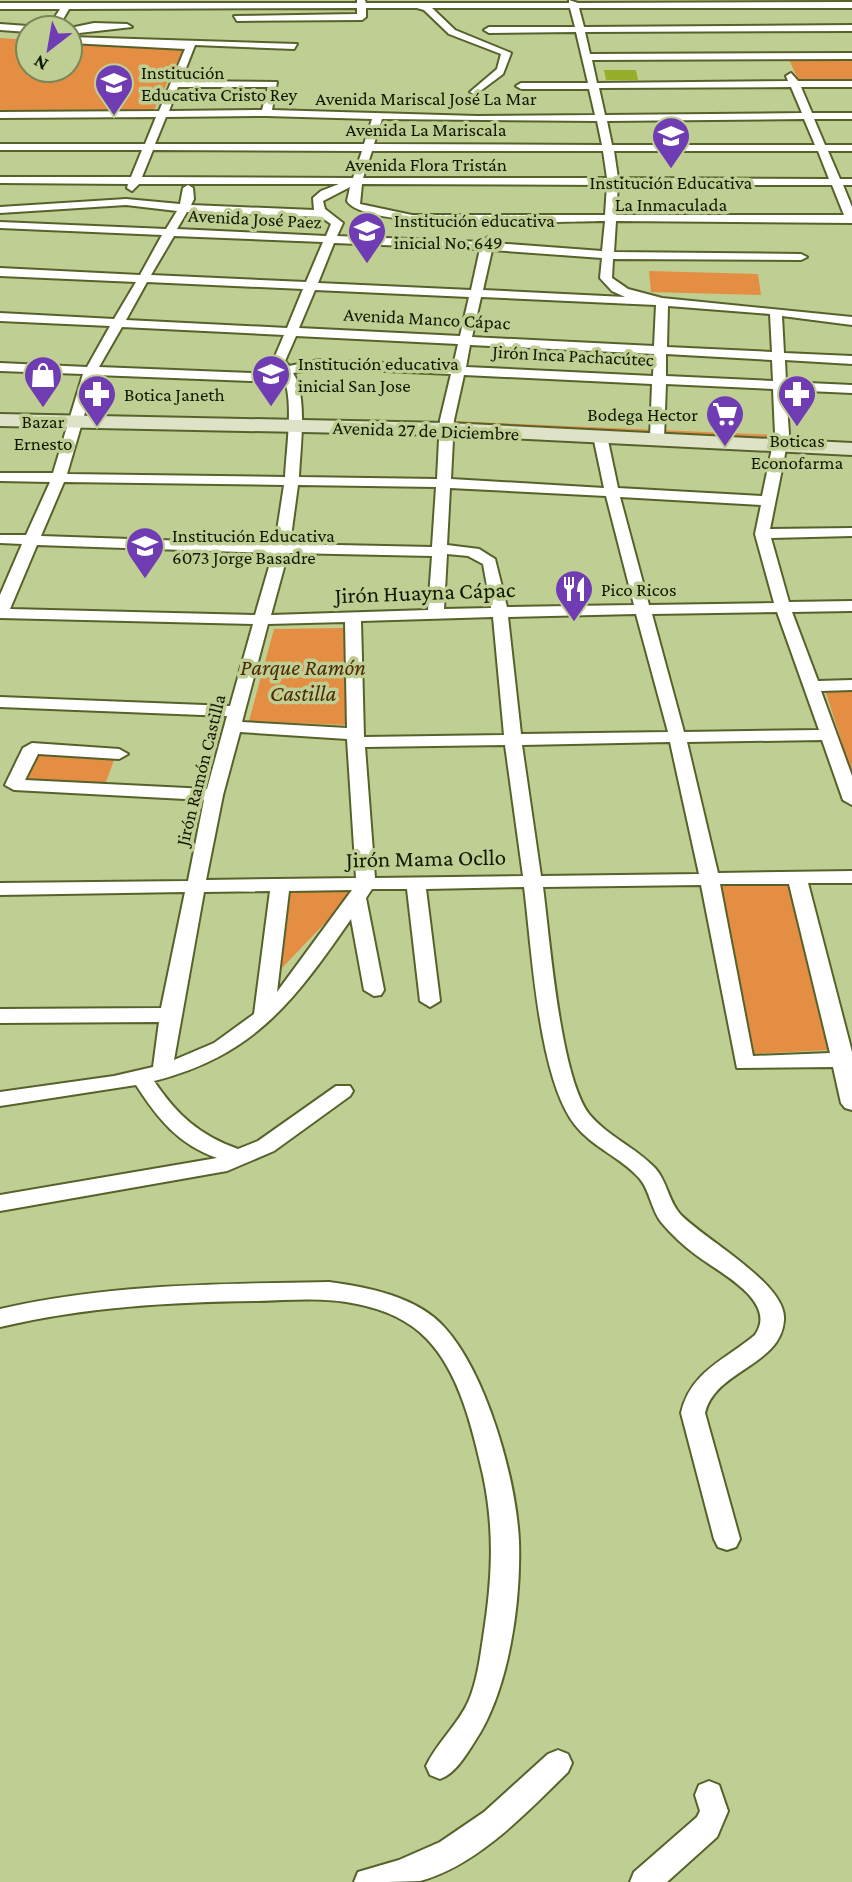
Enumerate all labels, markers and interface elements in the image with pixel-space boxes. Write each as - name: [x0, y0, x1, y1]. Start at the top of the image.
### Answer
- north arrow: [14, 14, 84, 84]
- text: N: [30, 51, 51, 75]
- school or university icon: Institución Educativa Cristo Rey: [93, 62, 135, 117]
- place label: Institución Educativa Cristo Rey: [141, 62, 297, 105]
- street label: Avenida Mariscal José La Mar: [315, 88, 537, 109]
- school or university icon: Institución Educativa La Inmaculada: [650, 115, 692, 170]
- street label: Avenida La Mariscala: [346, 119, 507, 140]
- street label: Avenida Flora Tristán: [345, 154, 507, 175]
- place label: Institución Educativa La Inmaculada: [590, 172, 753, 215]
- street label: Avenida José Paez: [188, 205, 322, 232]
- school or university icon: Institución educativa inicial No. 649: [346, 210, 388, 265]
- place label: Institución educativa inicial No. 649: [394, 210, 555, 253]
- street label: Avenida Manco Cápac: [343, 304, 511, 333]
- street label: Jirón Inca Pachacútec: [490, 341, 654, 370]
- school or university icon: Institución educativa inicial San Jose: [250, 353, 292, 408]
- place label: Institución educativa inicial San Jose: [298, 353, 459, 396]
- shop icon: Bazar Ernesto: [22, 354, 64, 409]
- pharmacy icon: Botica Janeth: [76, 373, 118, 428]
- pharmacy icon: Boticas Econofarma: [776, 373, 818, 428]
- place label: Botica Janeth: [124, 384, 225, 405]
- supermarket icon: Bodega Hector: [704, 393, 746, 448]
- place label: Bodega Hector: [587, 404, 698, 425]
- place label: Bazar Ernesto: [14, 411, 72, 454]
- street label: Avenida 27 de Diciembre: [332, 417, 520, 444]
- place label: Boticas Econofarma: [751, 430, 843, 473]
- school or university icon: Institución Educativa 6073 Jorge Basadre: [124, 525, 166, 580]
- place label: Institución Educativa 6073 Jorge Basadre: [172, 525, 335, 568]
- restaurant icon: Pico Ricos: [553, 568, 595, 623]
- street label: Jirón Huayna Cápac: [332, 576, 516, 608]
- place label: Pico Ricos: [601, 579, 676, 600]
- park label: Parque Ramón Castilla: [240, 654, 366, 706]
- street label: Jirón Ramón Castilla: [171, 692, 230, 850]
- street label: Jirón Mama Ocllo: [344, 844, 506, 872]

